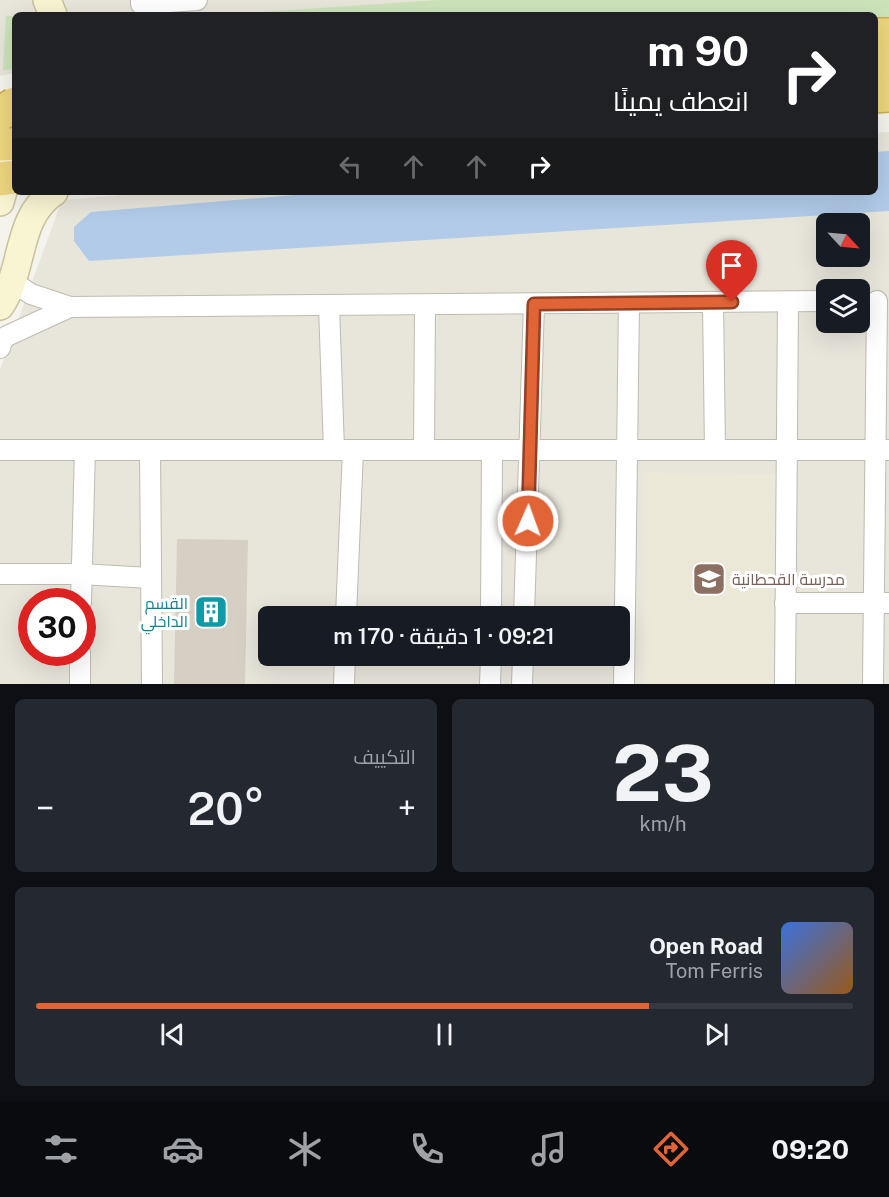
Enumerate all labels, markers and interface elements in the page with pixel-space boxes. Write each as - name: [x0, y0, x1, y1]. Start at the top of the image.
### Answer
- text: 90 m: [647, 26, 749, 75]
- icon: right: [770, 36, 848, 114]
- text: انعطف يمينًا: [613, 85, 749, 117]
- icon: left: [334, 150, 367, 183]
- icon: ahead: [397, 150, 430, 183]
- icon: ahead: [460, 150, 493, 183]
- icon: right: [523, 150, 556, 183]
- north arrow: [816, 213, 870, 267]
- map controls: [816, 213, 870, 333]
- pin: [706, 240, 757, 302]
- icon: arrive: [715, 249, 748, 282]
- button: layers: [816, 279, 870, 333]
- position arrow: [496, 489, 560, 553]
- school or university icon: مدرسة القحطانية: [691, 561, 727, 597]
- place label: مدرسة القحطانية: [732, 570, 845, 589]
- speed limit sign: 30: [18, 588, 96, 666]
- place label: القسم الداخلي: [141, 594, 188, 635]
- building icon: القسم الداخلي: [193, 594, 229, 630]
- text: 09:21 · 1 دقيقة · 170 m: [333, 623, 555, 649]
- text: 23: [612, 727, 714, 819]
- text: التكييف: [353, 745, 416, 769]
- text: 20°: [187, 782, 265, 835]
- text: −: [36, 789, 54, 827]
- text: +: [398, 789, 416, 827]
- text: km/h: [639, 812, 687, 836]
- text: Open Road: [649, 933, 763, 959]
- text: Tom Ferris: [665, 959, 763, 983]
- icon: previous: [156, 1018, 189, 1051]
- icon: pause: [428, 1018, 461, 1051]
- icon: next: [700, 1018, 733, 1051]
- icon: filters: [40, 1128, 82, 1170]
- icon: car: [162, 1128, 204, 1170]
- icon: climate: [284, 1128, 326, 1170]
- icon: phone: [406, 1128, 448, 1170]
- icon: music: [528, 1128, 570, 1170]
- icon: directions: [650, 1128, 692, 1170]
- text: 09:20: [772, 1133, 849, 1165]

